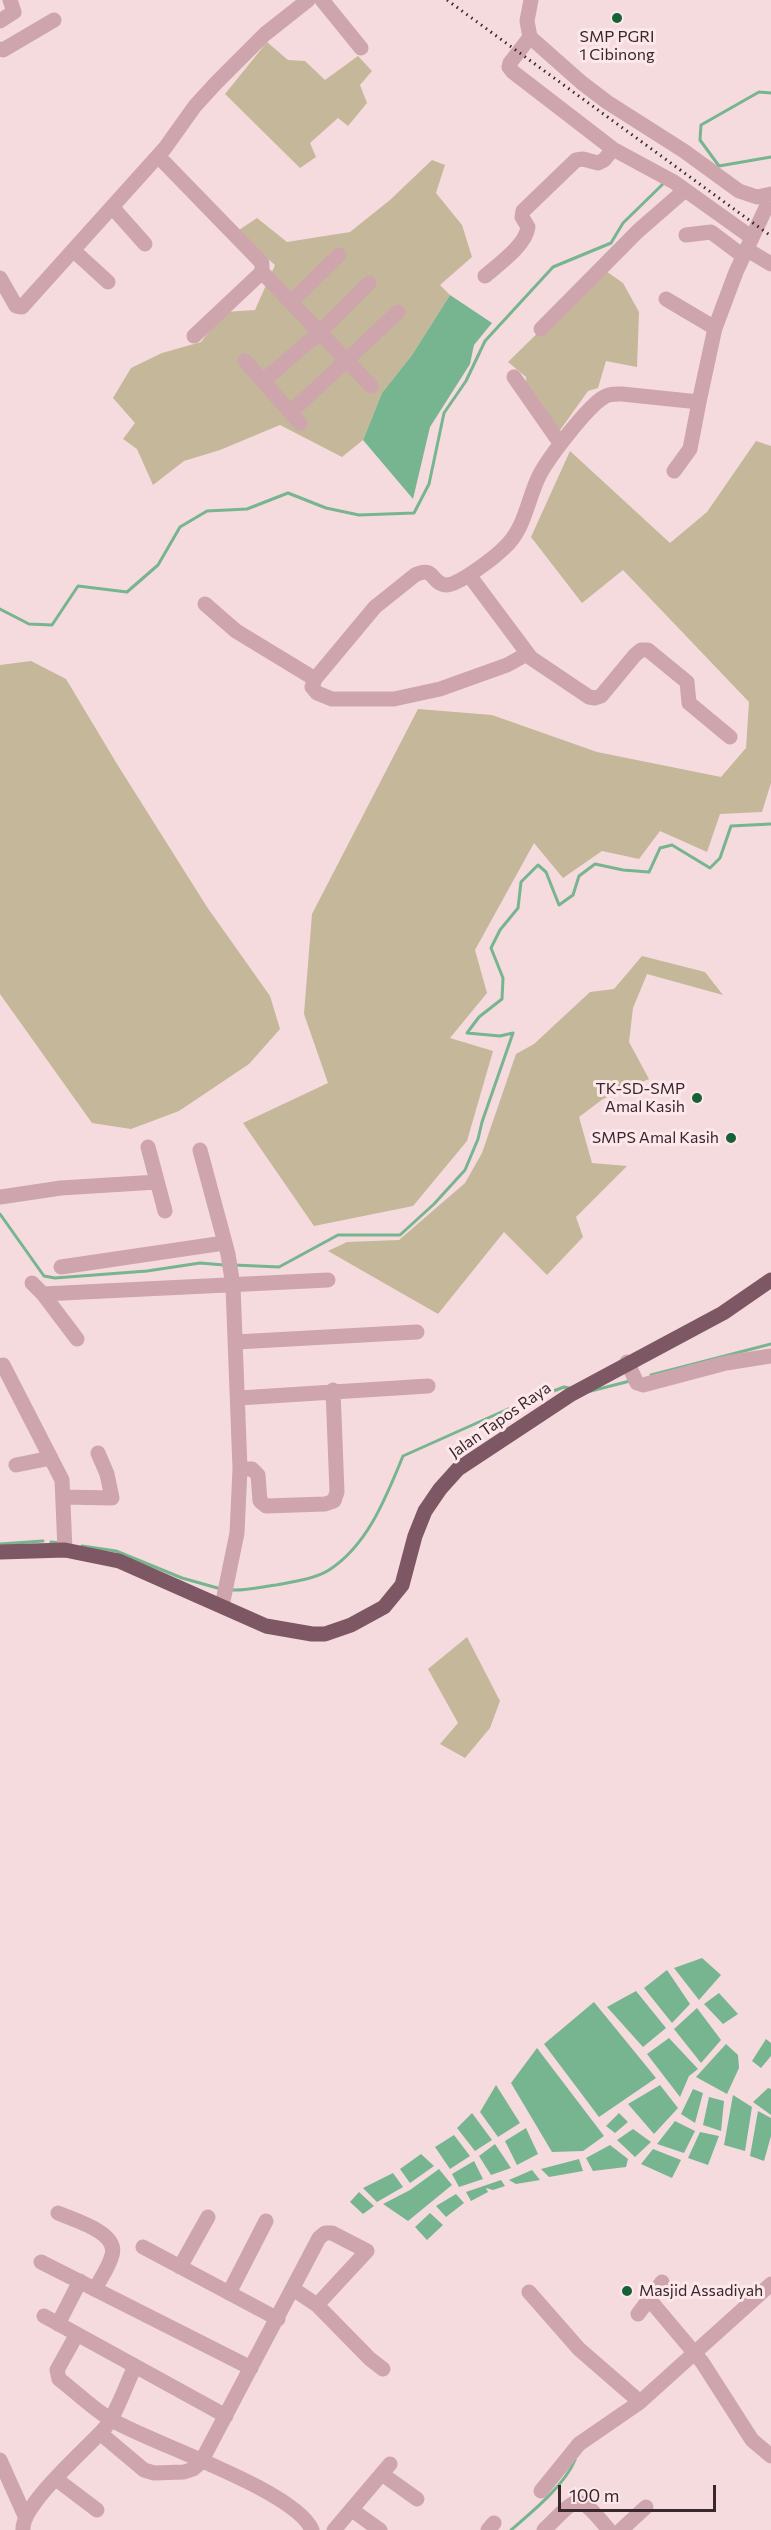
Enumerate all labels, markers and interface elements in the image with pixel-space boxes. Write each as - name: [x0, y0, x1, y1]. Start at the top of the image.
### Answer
- marker: SMP PGRI 1 Cibinong: [610, 11, 624, 25]
- place label: SMP PGRI 1 Cibinong: [579, 27, 655, 65]
- place label: TK-SD-SMP Amal Kasih: [595, 1079, 685, 1117]
- marker: TK-SD-SMP Amal Kasih: [690, 1091, 704, 1105]
- place label: SMPS Amal Kasih: [592, 1128, 719, 1148]
- marker: SMPS Amal Kasih: [724, 1131, 738, 1145]
- street label: Jalan Tapos Raya: [446, 1378, 554, 1462]
- place label: Masjid Assadiyah: [639, 2281, 763, 2301]
- marker: Masjid Assadiyah: [620, 2284, 634, 2298]
- scale bar: [561, 2473, 718, 2511]
- text: 100 m: [569, 2484, 619, 2506]

